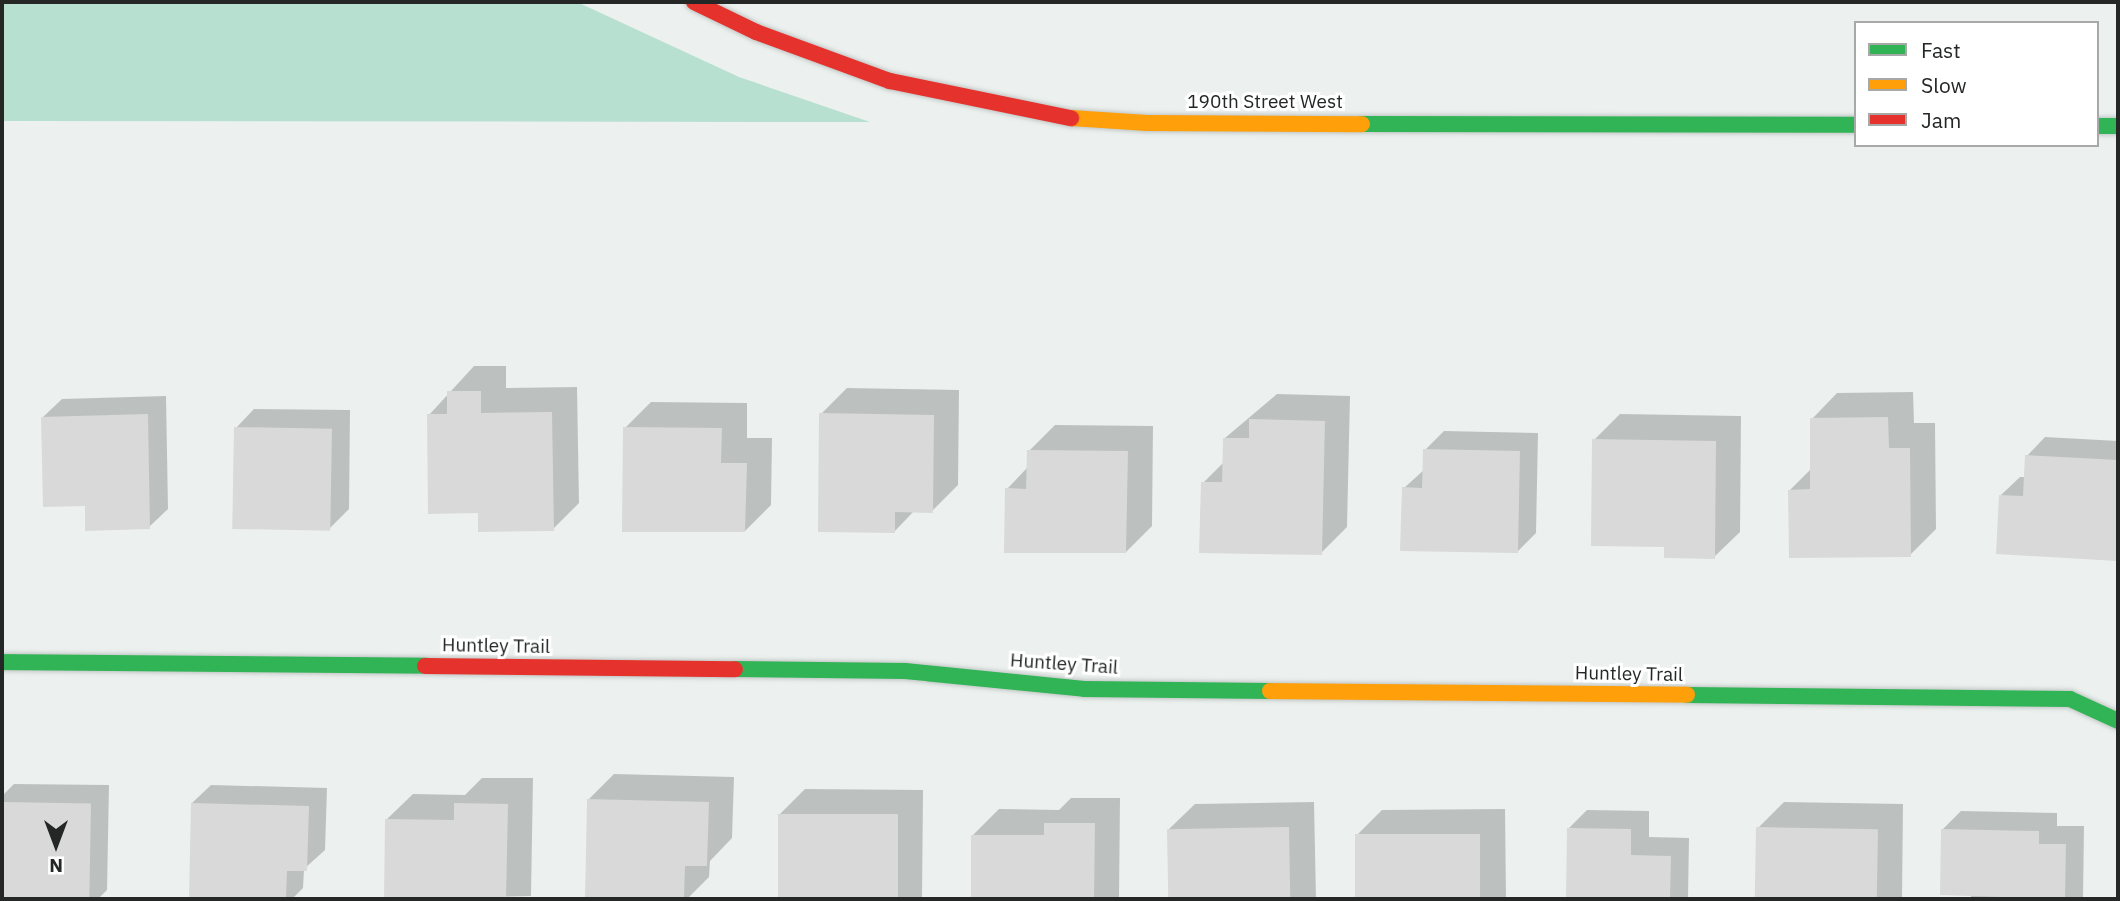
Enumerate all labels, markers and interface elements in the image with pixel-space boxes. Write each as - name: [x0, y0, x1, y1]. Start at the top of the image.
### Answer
- legend: [1854, 21, 2099, 147]
- text: Fast: [1921, 36, 1961, 64]
- text: Slow: [1921, 71, 1967, 99]
- street label: 190th Street West: [1187, 91, 1343, 113]
- text: Jam: [1921, 106, 1961, 134]
- street label: Huntley Trail: [442, 634, 550, 658]
- street label: Huntley Trail: [1009, 649, 1119, 679]
- street label: Huntley Trail: [1575, 662, 1683, 686]
- north arrow: [21, 810, 91, 880]
- text: N: [49, 854, 63, 878]

